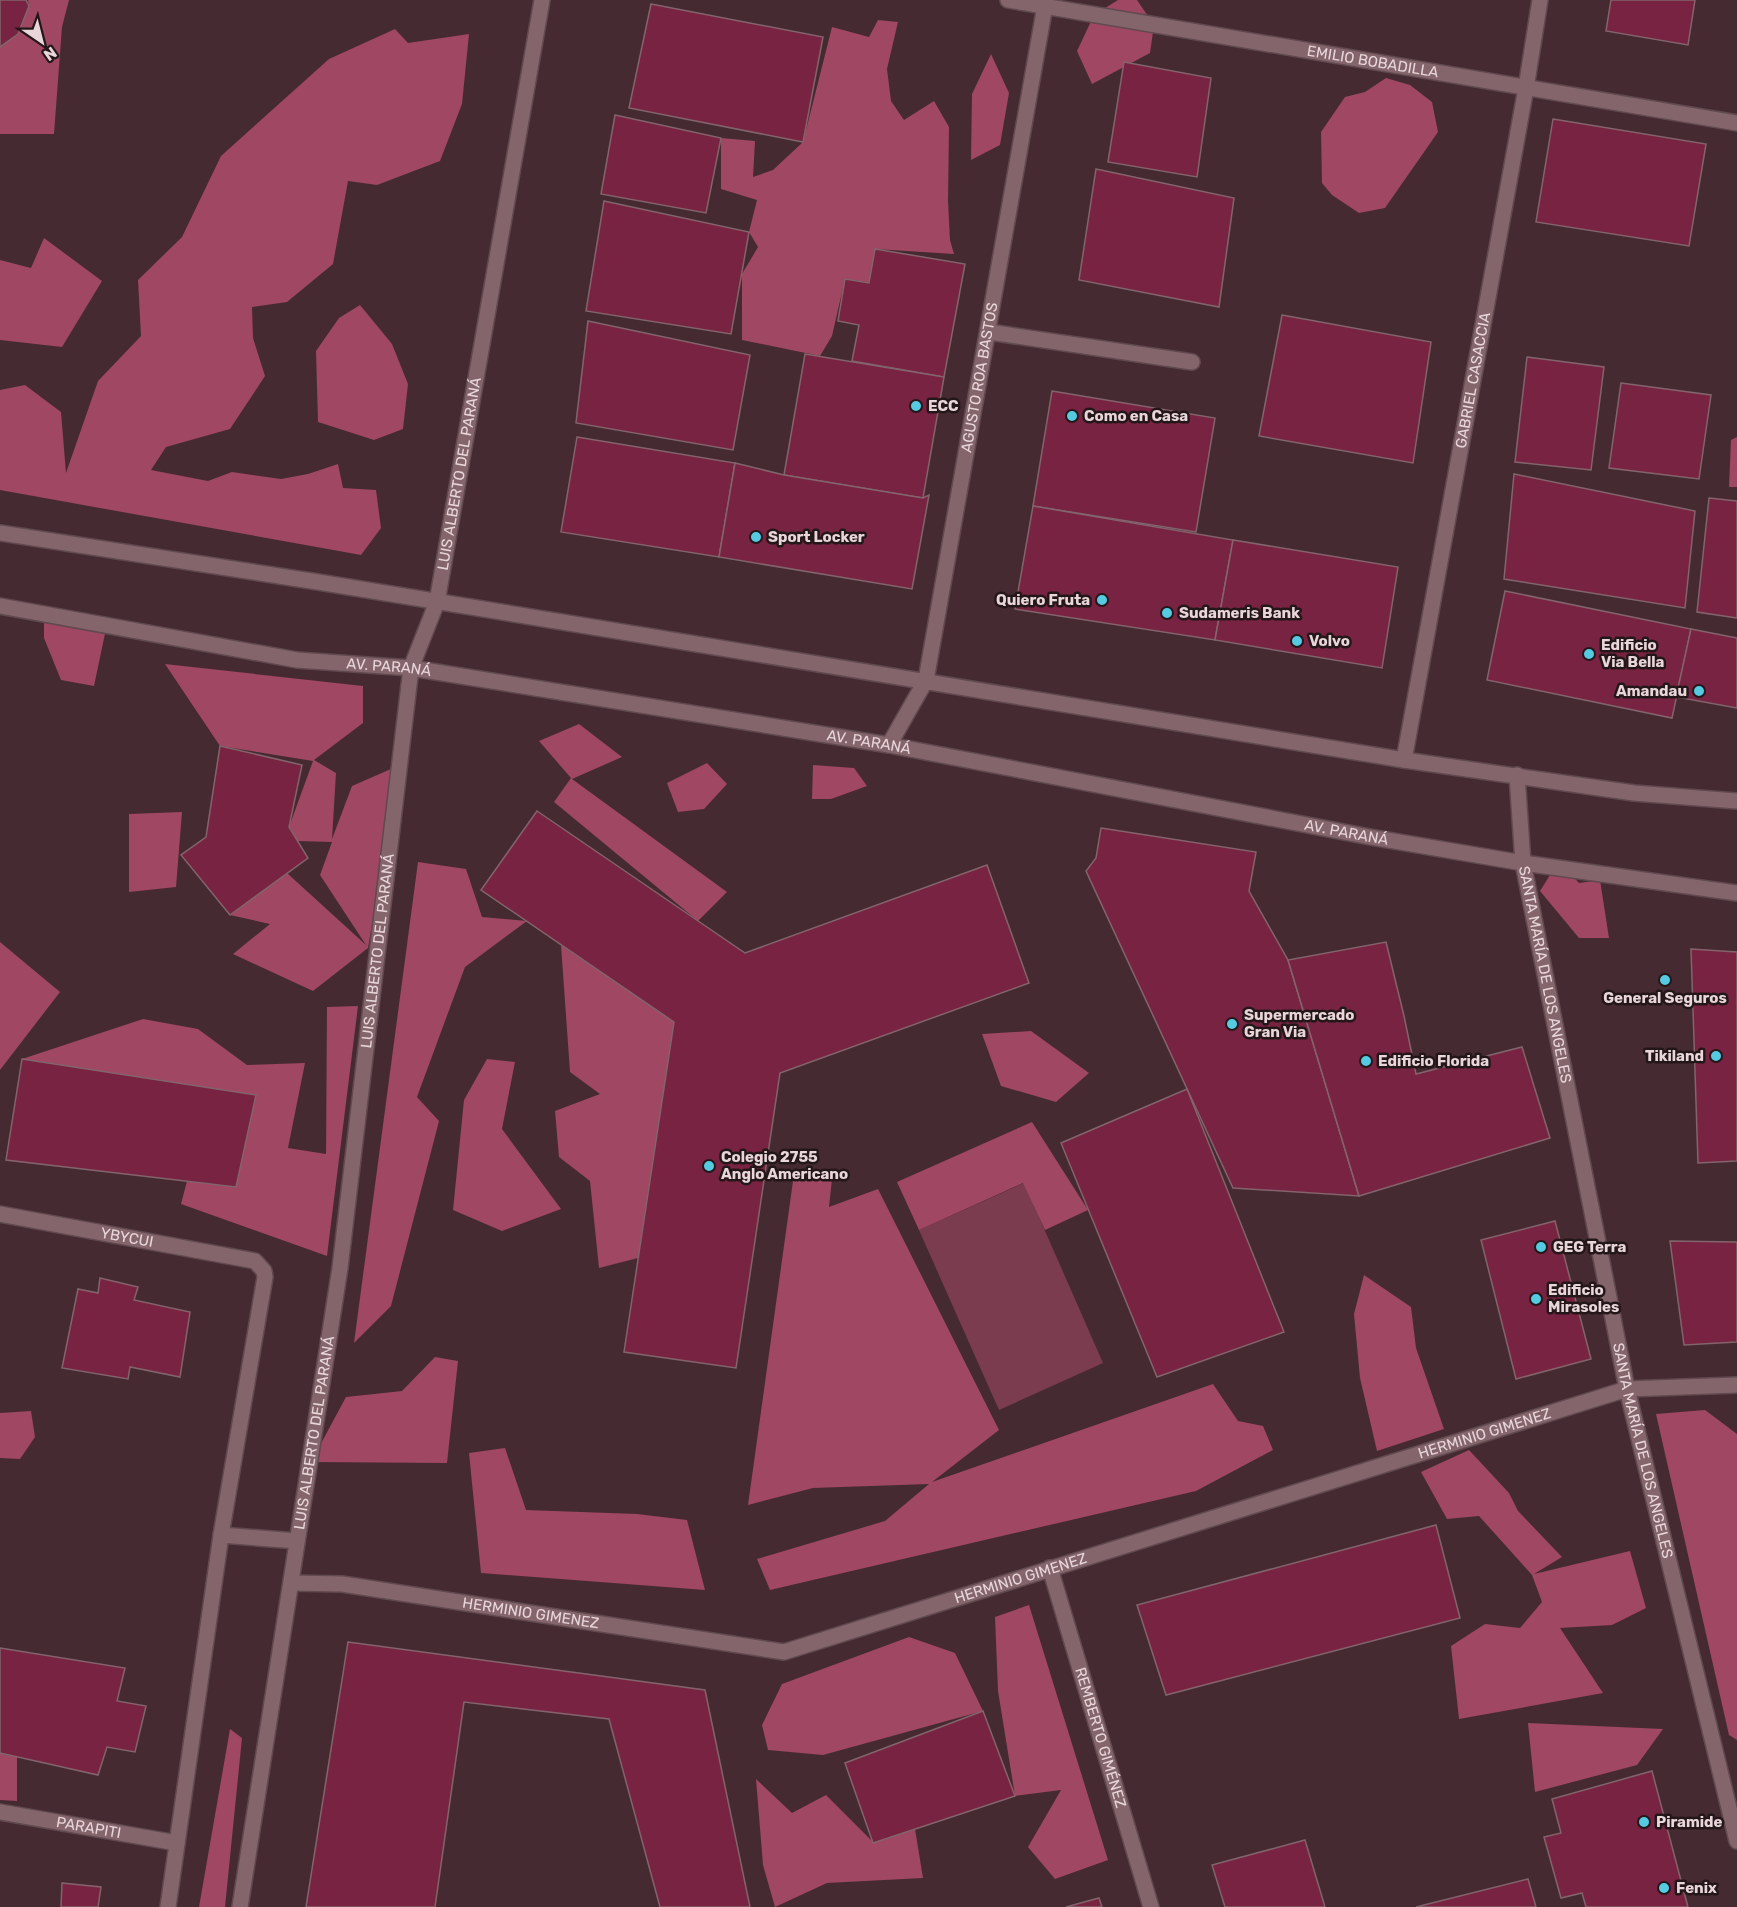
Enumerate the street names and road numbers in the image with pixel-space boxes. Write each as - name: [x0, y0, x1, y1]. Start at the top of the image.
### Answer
- street label: EMILIO BOBADILLA: [1306, 42, 1440, 82]
- street label: AGUSTO ROA BASTOS: [957, 301, 1001, 454]
- street label: GABRIEL CASACCIA: [1452, 311, 1494, 450]
- street label: LUIS ALBERTO DEL PARANÁ: [434, 376, 485, 572]
- street label: AV. PARANÁ: [346, 654, 433, 680]
- street label: AV. PARANÁ: [826, 726, 913, 758]
- street label: AV. PARANÁ: [1303, 816, 1390, 849]
- street label: LUIS ALBERTO DEL PARANÁ: [357, 853, 398, 1049]
- street label: SANTA MARÍA DE LOS ANGELES: [1515, 865, 1575, 1085]
- street label: YBYCUI: [99, 1224, 155, 1251]
- street label: LUIS ALBERTO DEL PARANÁ: [290, 1335, 338, 1531]
- street label: SANTA MARÍA DE LOS ANGELES: [1609, 1341, 1677, 1560]
- street label: HERMINIO GIMENEZ: [1416, 1404, 1553, 1463]
- street label: HERMINIO GIMENEZ: [952, 1549, 1089, 1607]
- street label: HERMINIO GIMENEZ: [461, 1594, 600, 1632]
- street label: REMBERTO GIMÉNEZ: [1071, 1665, 1130, 1810]
- street label: PARAPITI: [55, 1813, 122, 1842]

